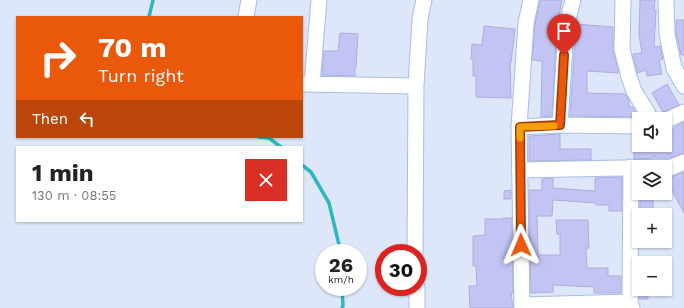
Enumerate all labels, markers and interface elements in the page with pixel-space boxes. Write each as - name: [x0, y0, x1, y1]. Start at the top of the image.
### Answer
- pin: [547, 14, 581, 55]
- icon: arrive: [553, 20, 575, 42]
- text: 70 m: [98, 31, 167, 64]
- icon: right: [32, 32, 84, 84]
- text: Turn right: [98, 65, 184, 86]
- icon: left: [76, 108, 98, 130]
- text: Then: [32, 110, 68, 128]
- map controls: [632, 112, 672, 296]
- button: sound: [632, 112, 672, 152]
- text: 1 min: [32, 159, 94, 187]
- button: close: [245, 159, 287, 201]
- button: layers: [632, 160, 672, 200]
- text: 130 m · 08:55: [32, 188, 116, 203]
- button: +: [632, 208, 672, 248]
- position arrow: [500, 224, 542, 266]
- speed limit sign: 30: [375, 244, 427, 296]
- text: 26: [329, 253, 353, 277]
- button: −: [632, 256, 672, 296]
- text: km/h: [328, 274, 354, 285]

